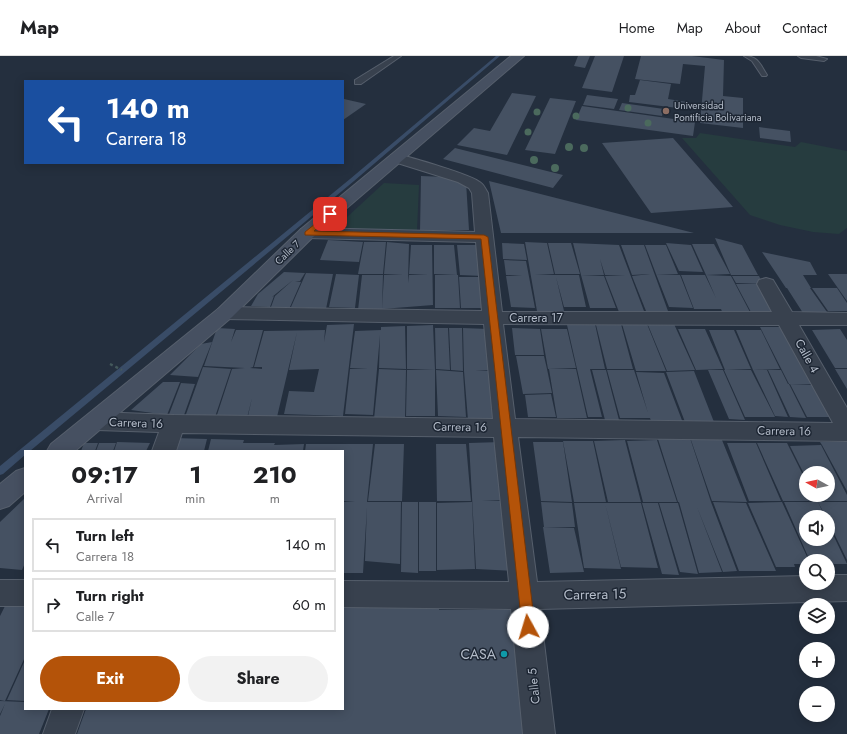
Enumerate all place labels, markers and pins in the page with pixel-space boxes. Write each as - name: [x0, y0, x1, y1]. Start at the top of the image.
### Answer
- place label: Universidad Pontificia Bolivariana: [674, 98, 762, 125]
- marker: Universidad Pontificia Bolivariana: [661, 106, 671, 116]
- pin: [313, 197, 347, 231]
- place label: CASA: [460, 644, 497, 664]
- marker: CASA: [499, 649, 509, 659]

